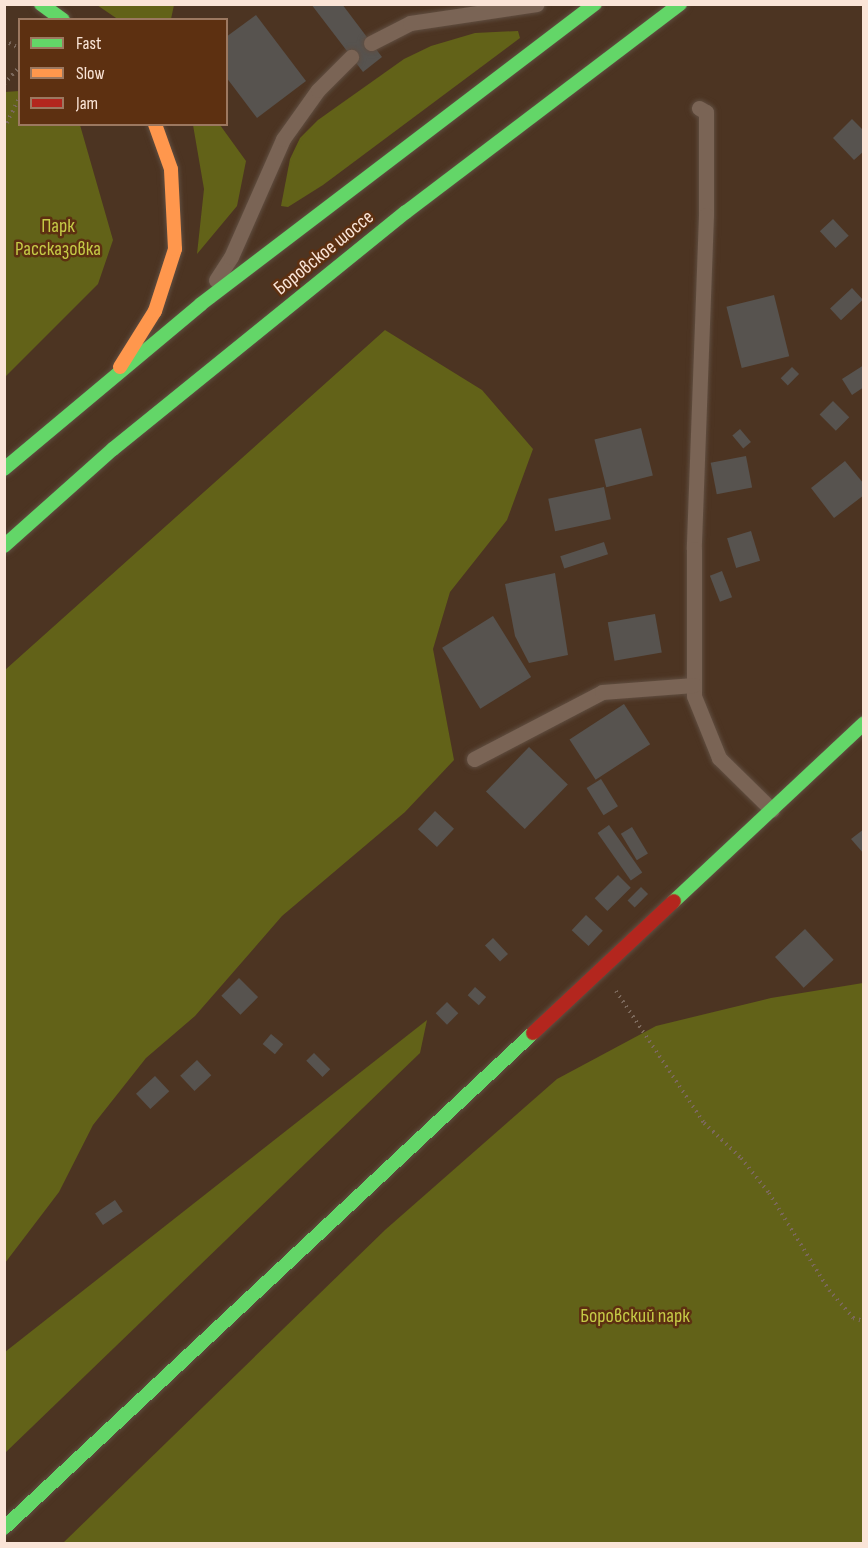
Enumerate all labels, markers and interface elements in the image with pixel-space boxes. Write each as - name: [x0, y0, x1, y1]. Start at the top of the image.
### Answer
- legend: [18, 18, 228, 126]
- text: Fast: [76, 33, 101, 54]
- text: Slow: [76, 63, 105, 84]
- text: Jam: [76, 93, 98, 114]
- street label: Боровское шоссе: [269, 205, 379, 301]
- park label: Парк Рассказовка: [15, 214, 101, 261]
- park label: Боровский парк: [580, 1304, 690, 1328]

